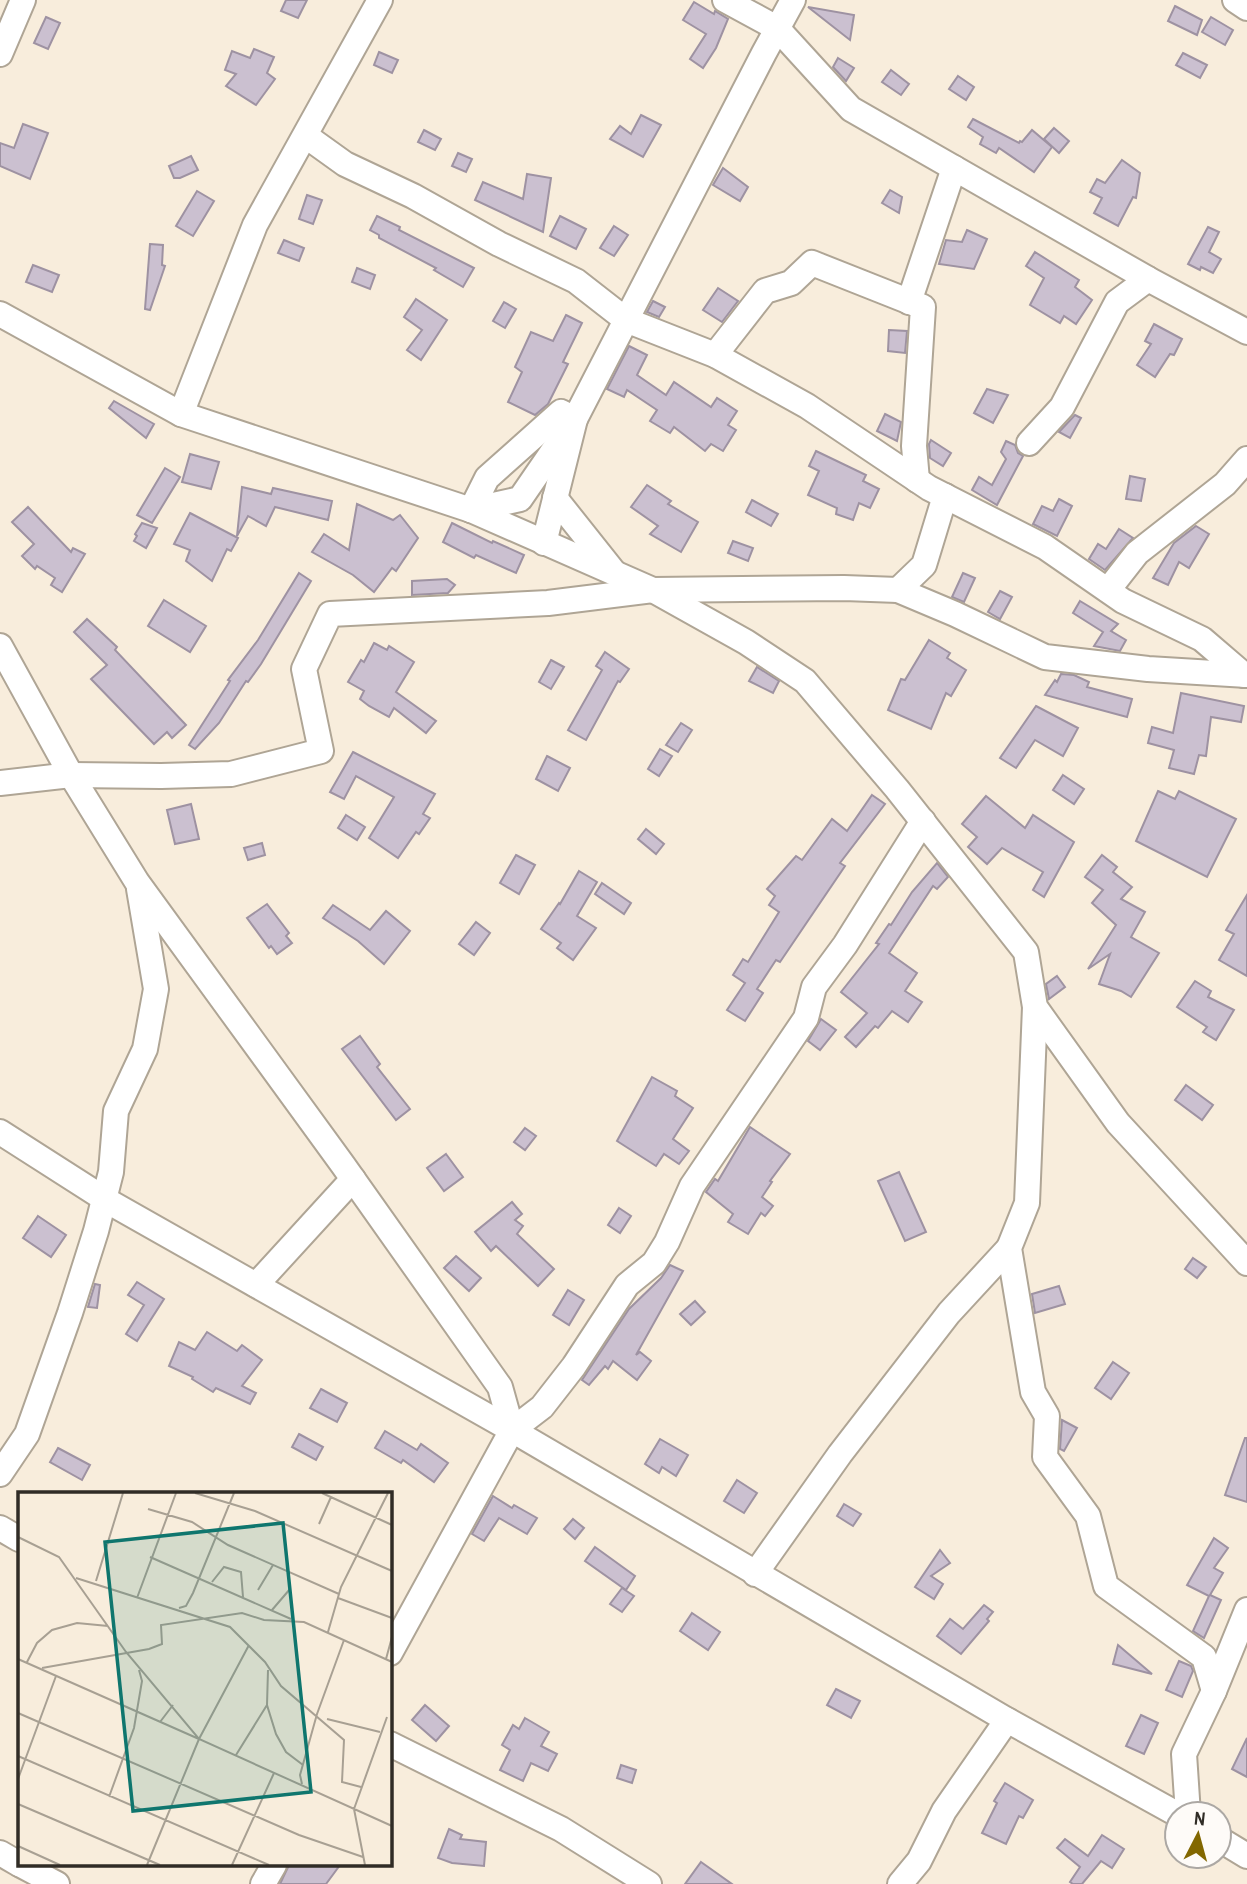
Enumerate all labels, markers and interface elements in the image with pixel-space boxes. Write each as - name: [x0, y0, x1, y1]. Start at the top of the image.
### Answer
- inset map: [18, 1492, 392, 1867]
- north arrow: [1163, 1800, 1233, 1870]
- text: N: [1193, 1805, 1207, 1832]

